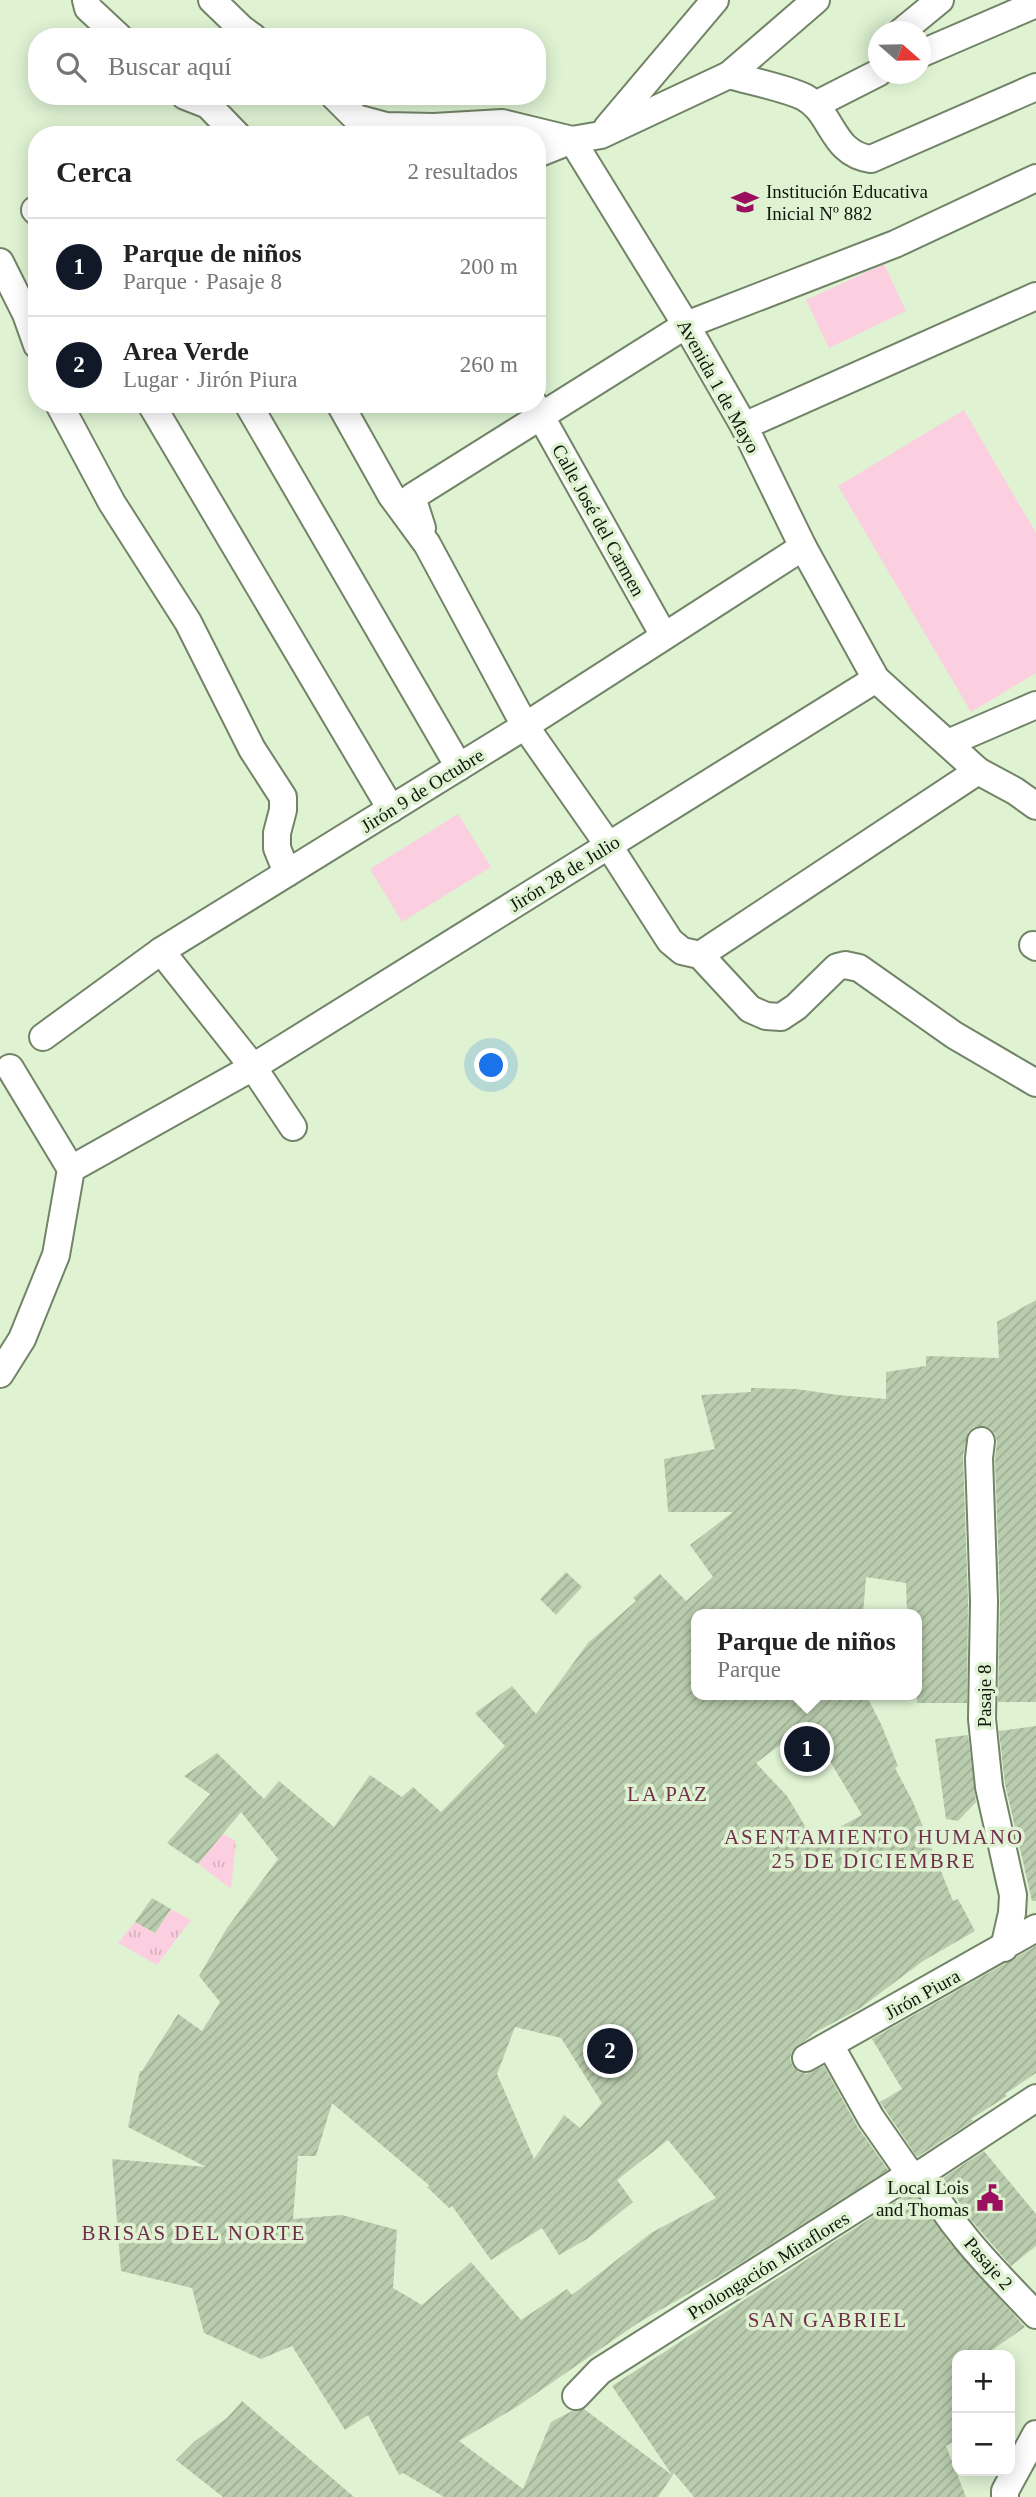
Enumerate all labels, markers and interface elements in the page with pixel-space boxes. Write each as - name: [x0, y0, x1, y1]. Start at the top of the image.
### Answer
- north arrow: [868, 21, 931, 84]
- search box: [28, 28, 546, 105]
- icon: search: [52, 48, 90, 86]
- text: Buscar aquí: [108, 52, 231, 81]
- text: Cerca: [56, 155, 132, 188]
- text: 2 resultados: [407, 159, 518, 184]
- place label: Institución Educativa Inicial Nº 882: [766, 181, 929, 224]
- school or university icon: Institución Educativa Inicial Nº 882: [730, 187, 760, 217]
- text: Parque de niños: [123, 239, 302, 268]
- text: 1: [73, 254, 85, 279]
- text: 200 m: [460, 254, 518, 279]
- text: Parque · Pasaje 8: [123, 269, 282, 294]
- street label: Avenida 1 de Mayo: [673, 316, 764, 456]
- text: Area Verde: [123, 337, 249, 366]
- text: 2: [73, 352, 85, 377]
- text: 260 m: [460, 352, 518, 377]
- text: Lugar · Jirón Piura: [123, 367, 297, 392]
- street label: Calle José del Carmen: [548, 441, 649, 600]
- street label: Jirón 9 de Octubre: [357, 744, 488, 837]
- street label: Jirón 28 de Julio: [505, 831, 623, 916]
- your location: [474, 1048, 508, 1082]
- popup: [691, 1609, 922, 1700]
- text: Parque de niños: [717, 1627, 896, 1656]
- text: Parque: [717, 1657, 781, 1682]
- street label: Pasaje 8: [974, 1665, 995, 1727]
- pin: 1: [784, 1723, 830, 1775]
- district label: LA PAZ: [627, 1782, 709, 1806]
- district label: ASENTAMIENTO HUMANO 25 DE DICIEMBRE: [724, 1825, 1024, 1873]
- street label: Jirón Piura: [881, 1965, 964, 2024]
- pin: 2: [587, 2025, 633, 2077]
- place label: Local Lois and Thomas: [876, 2177, 969, 2220]
- public building icon: Local Lois and Thomas: [975, 2183, 1005, 2213]
- street label: Prolongación Miraflores: [684, 2207, 853, 2324]
- district label: BRISAS DEL NORTE: [82, 2221, 306, 2245]
- street label: Pasaje 2: [960, 2233, 1017, 2294]
- district label: SAN GABRIEL: [748, 2308, 908, 2332]
- map controls: [952, 2350, 1015, 2476]
- button: +: [952, 2350, 1015, 2413]
- button: −: [952, 2413, 1015, 2476]

